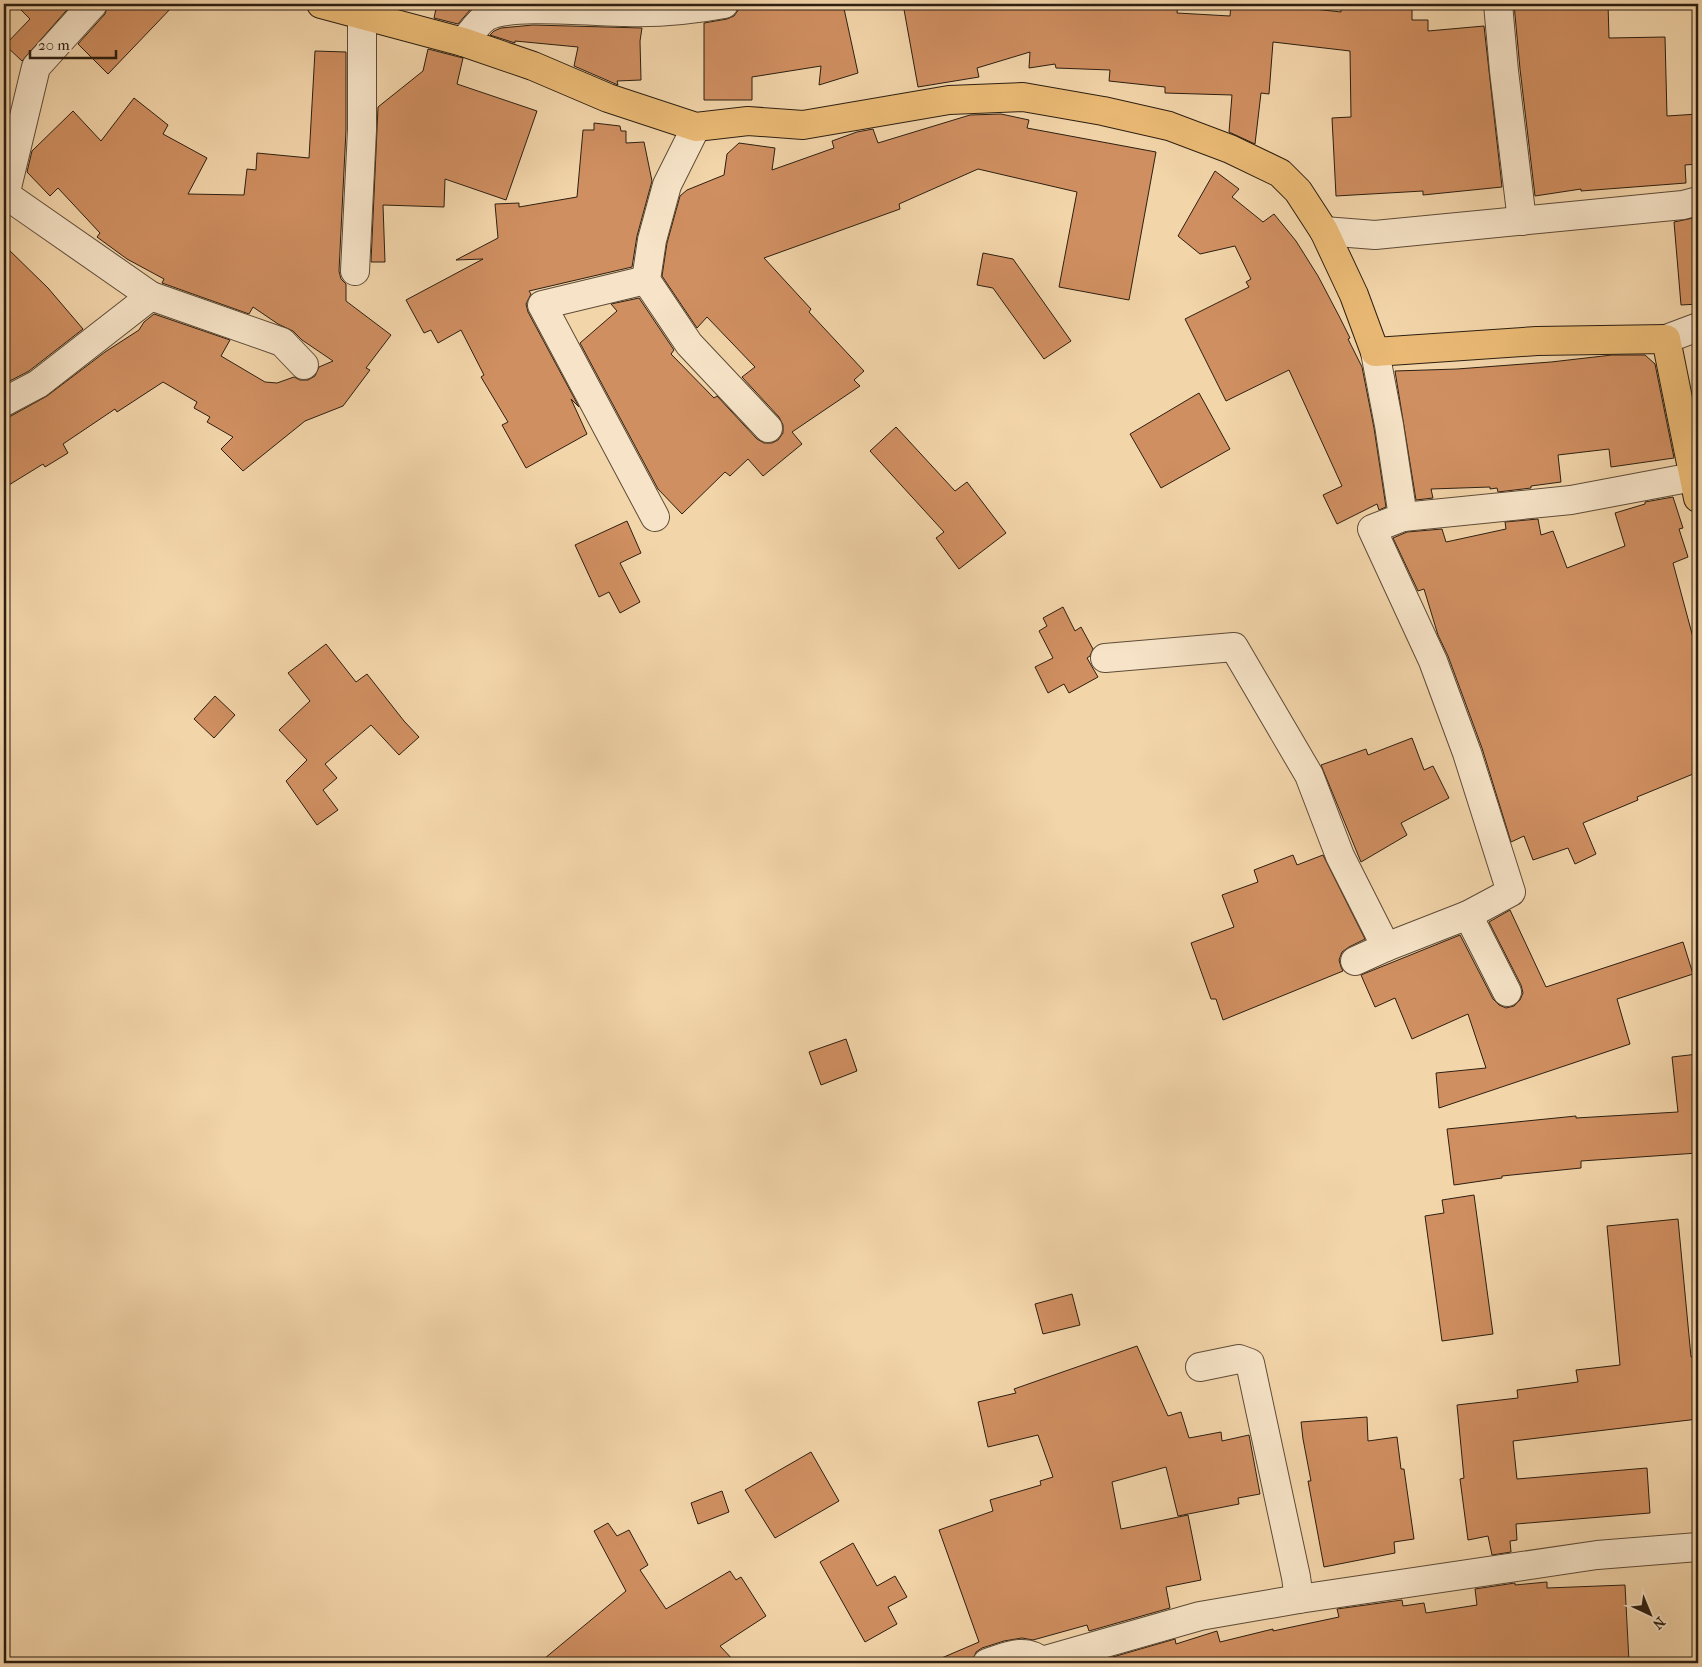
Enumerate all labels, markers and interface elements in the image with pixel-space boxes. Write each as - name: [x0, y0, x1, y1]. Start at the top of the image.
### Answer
- scale bar: [30, 28, 116, 60]
- text: 20 m: [38, 36, 70, 54]
- north arrow: [1624, 1590, 1674, 1640]
- text: N: [1649, 1613, 1668, 1633]

